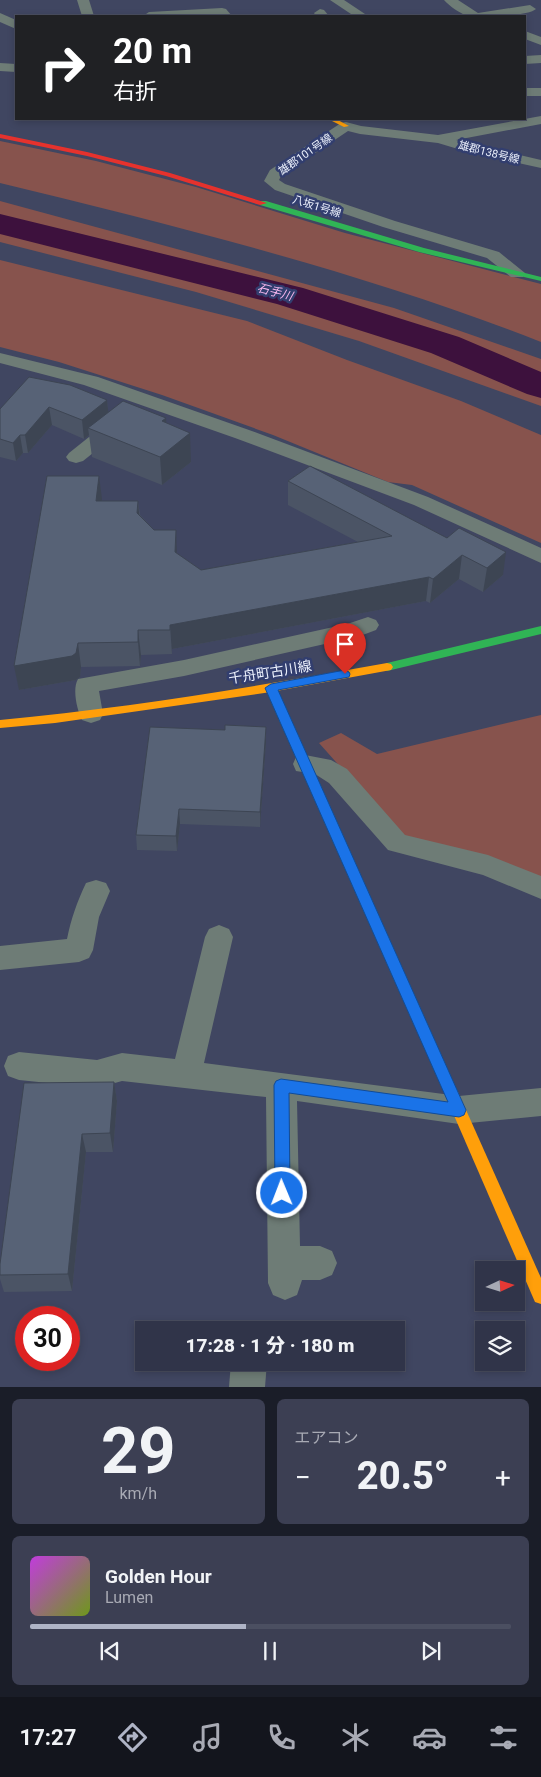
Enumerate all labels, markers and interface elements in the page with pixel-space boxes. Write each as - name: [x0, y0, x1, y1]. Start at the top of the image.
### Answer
- text: 20 m: [113, 31, 192, 72]
- icon: right: [30, 35, 95, 100]
- text: 右折: [113, 79, 157, 104]
- street label: 雄郡101号線: [276, 131, 335, 178]
- street label: 雄郡138号線: [457, 139, 521, 166]
- street label: 八坂1号線: [291, 193, 343, 220]
- water label: 石手川: [256, 281, 296, 304]
- pin: [324, 623, 366, 674]
- icon: arrive: [331, 630, 359, 658]
- street label: 千舟町古川線: [227, 658, 313, 686]
- position arrow: [255, 1166, 307, 1218]
- north arrow: [475, 1261, 525, 1311]
- map controls: [475, 1261, 525, 1371]
- speed limit sign: 30: [15, 1306, 80, 1371]
- button: layers: [475, 1321, 525, 1371]
- text: 17:28 · 1 分 · 180 m: [186, 1334, 354, 1357]
- text: 29: [101, 1413, 176, 1489]
- text: エアコン: [295, 1428, 359, 1447]
- text: 20.5°: [357, 1454, 449, 1498]
- text: −: [295, 1461, 311, 1494]
- text: +: [495, 1461, 511, 1494]
- text: km/h: [119, 1484, 157, 1503]
- text: Golden Hour: [105, 1565, 212, 1588]
- text: Lumen: [105, 1588, 153, 1607]
- icon: previous: [96, 1637, 124, 1665]
- icon: pause: [256, 1637, 284, 1665]
- icon: next: [417, 1637, 445, 1665]
- icon: directions: [115, 1720, 150, 1755]
- icon: music: [190, 1720, 225, 1755]
- icon: phone: [264, 1720, 299, 1755]
- icon: climate: [338, 1720, 373, 1755]
- icon: car: [412, 1720, 447, 1755]
- icon: filters: [486, 1720, 521, 1755]
- text: 17:27: [20, 1725, 76, 1750]

